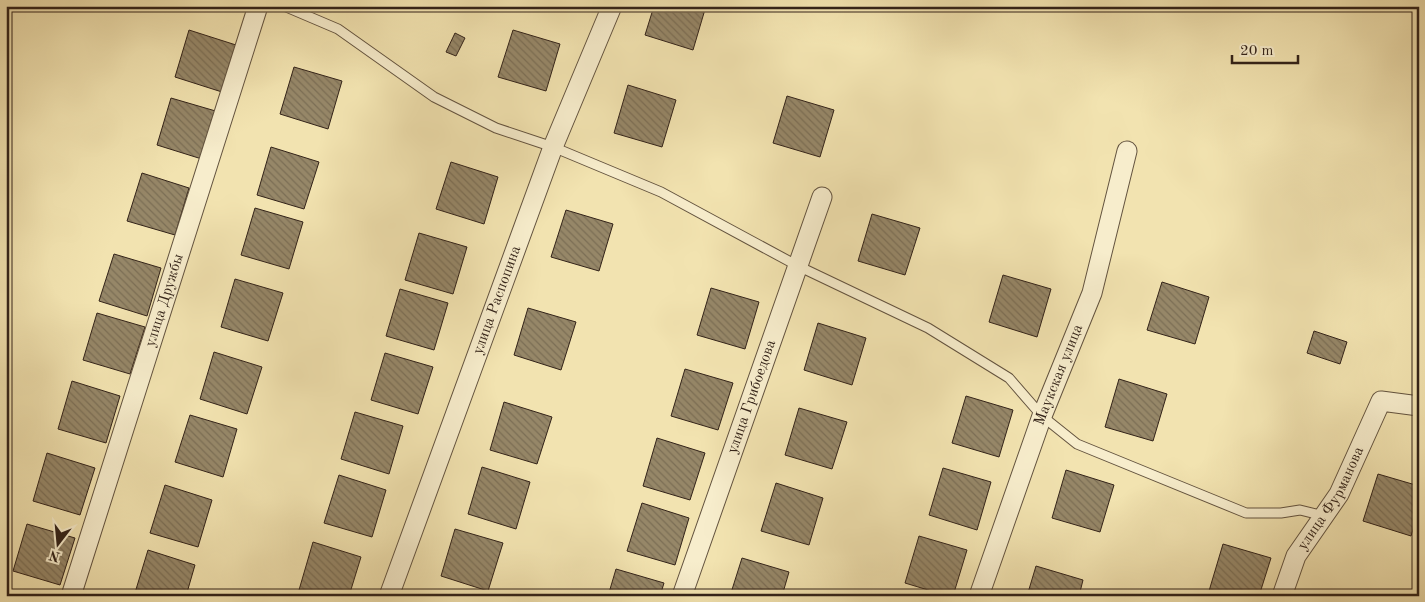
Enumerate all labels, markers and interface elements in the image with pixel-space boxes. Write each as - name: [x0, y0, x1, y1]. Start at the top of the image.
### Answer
- scale bar: [1232, 32, 1299, 64]
- text: 20 m: [1240, 44, 1274, 59]
- street label: улица Распопина: [470, 243, 524, 356]
- street label: улица Дружбы: [143, 252, 186, 349]
- street label: Маукская улица: [1032, 322, 1086, 427]
- street label: улица Грибоедова: [725, 337, 779, 456]
- street label: улица Фурманова: [1295, 444, 1367, 553]
- north arrow: [32, 520, 82, 570]
- text: N: [47, 547, 62, 564]

